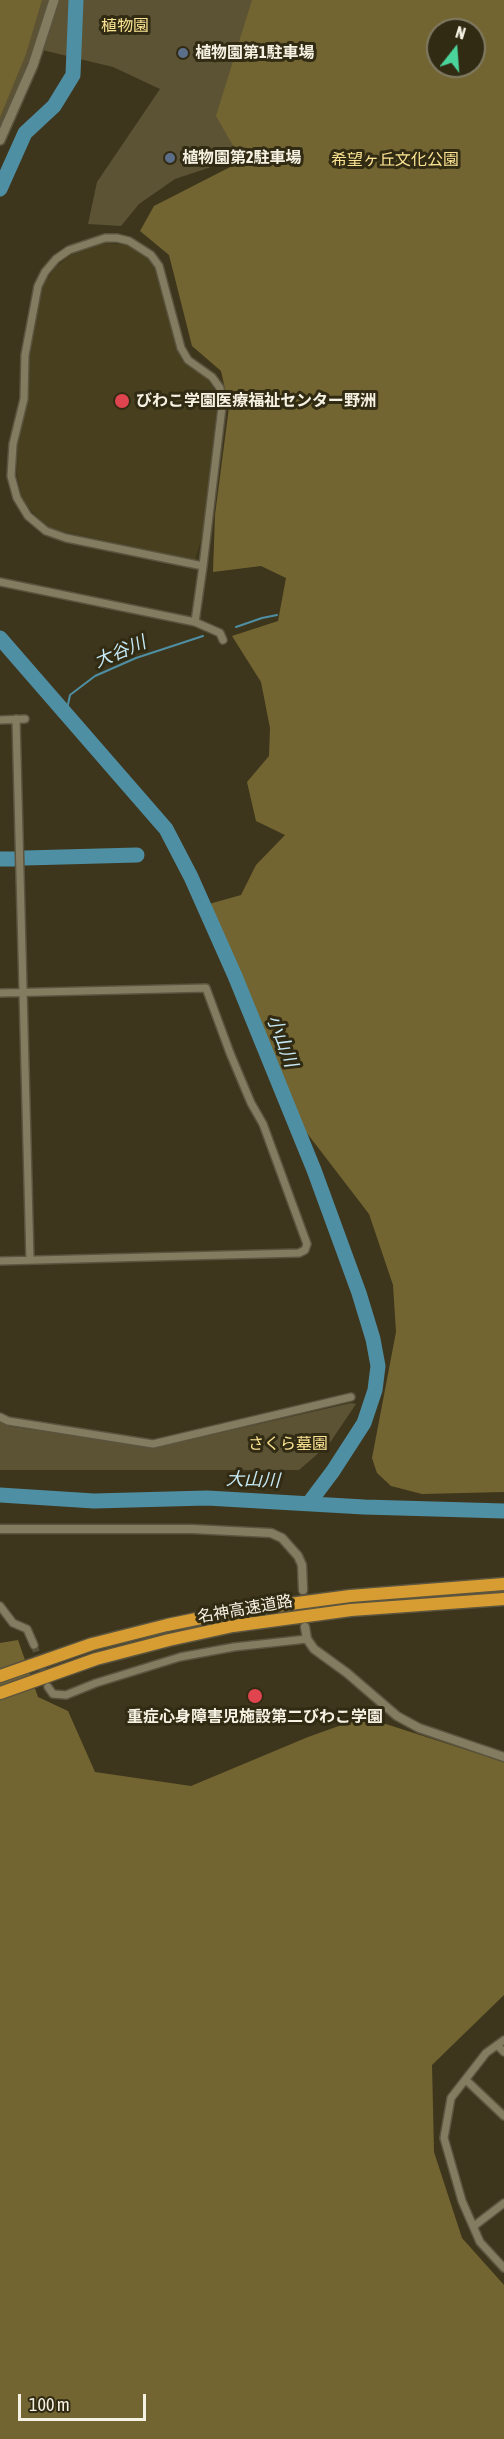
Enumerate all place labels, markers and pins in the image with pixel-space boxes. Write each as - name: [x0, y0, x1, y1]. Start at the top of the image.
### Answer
- place label: 植物園第1駐車場: [195, 43, 315, 63]
- marker: 植物園第1駐車場: [176, 46, 190, 60]
- place label: 植物園第2駐車場: [182, 148, 302, 168]
- marker: 植物園第2駐車場: [163, 151, 177, 165]
- place label: びわこ学園医療福祉センター野洲: [136, 391, 376, 411]
- marker: びわこ学園医療福祉センター野洲: [113, 392, 131, 410]
- marker: 重症心身障害児施設第二びわこ学園: [246, 1687, 264, 1705]
- place label: 重症心身障害児施設第二びわこ学園: [127, 1707, 383, 1727]

